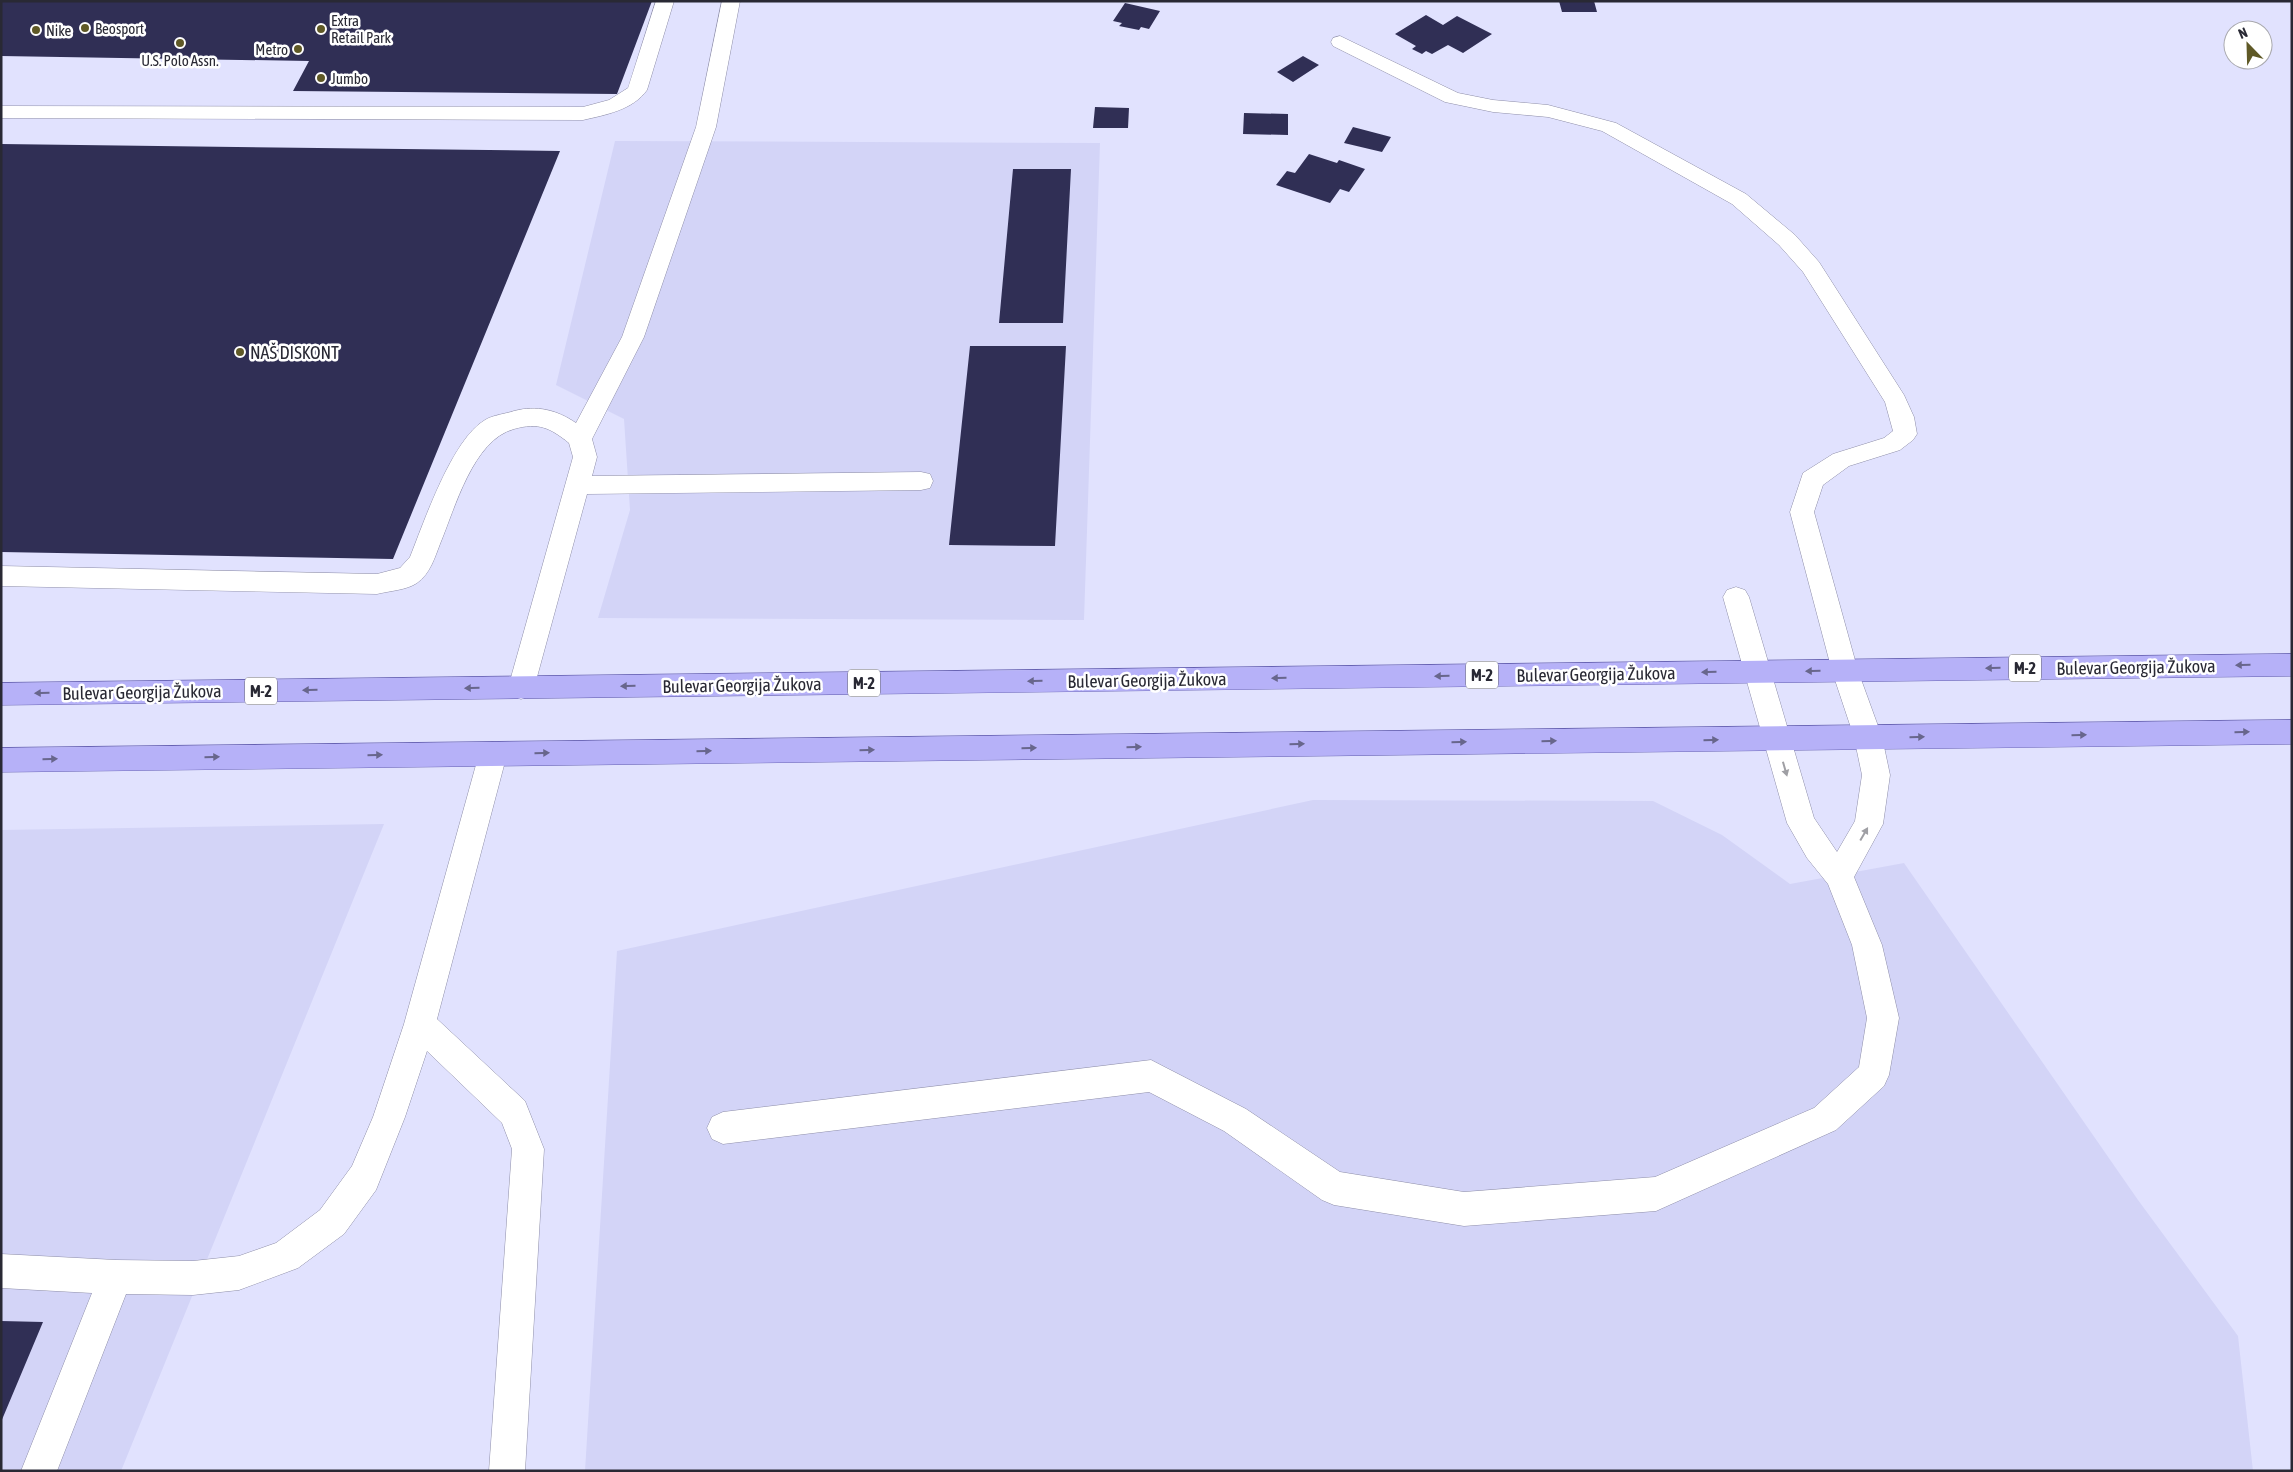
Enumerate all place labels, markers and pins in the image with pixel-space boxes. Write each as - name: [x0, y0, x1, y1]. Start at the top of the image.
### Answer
- place label: Extra Retail Park: [331, 12, 392, 46]
- place label: Beosport: [95, 20, 144, 37]
- place label: Nike: [46, 22, 72, 39]
- marker: Beosport: [79, 22, 91, 34]
- marker: Extra Retail Park: [315, 23, 327, 35]
- marker: Nike: [30, 24, 42, 36]
- marker: U.S. Polo Assn.: [174, 37, 186, 49]
- place label: Metro: [255, 41, 288, 58]
- marker: Metro: [292, 43, 304, 55]
- place label: U.S. Polo Assn.: [141, 52, 219, 69]
- place label: Jumbo: [331, 70, 368, 87]
- marker: Jumbo: [315, 72, 327, 84]
- place label: NAŠ DISKONT: [250, 342, 339, 363]
- marker: NAŠ DISKONT: [234, 346, 246, 358]

